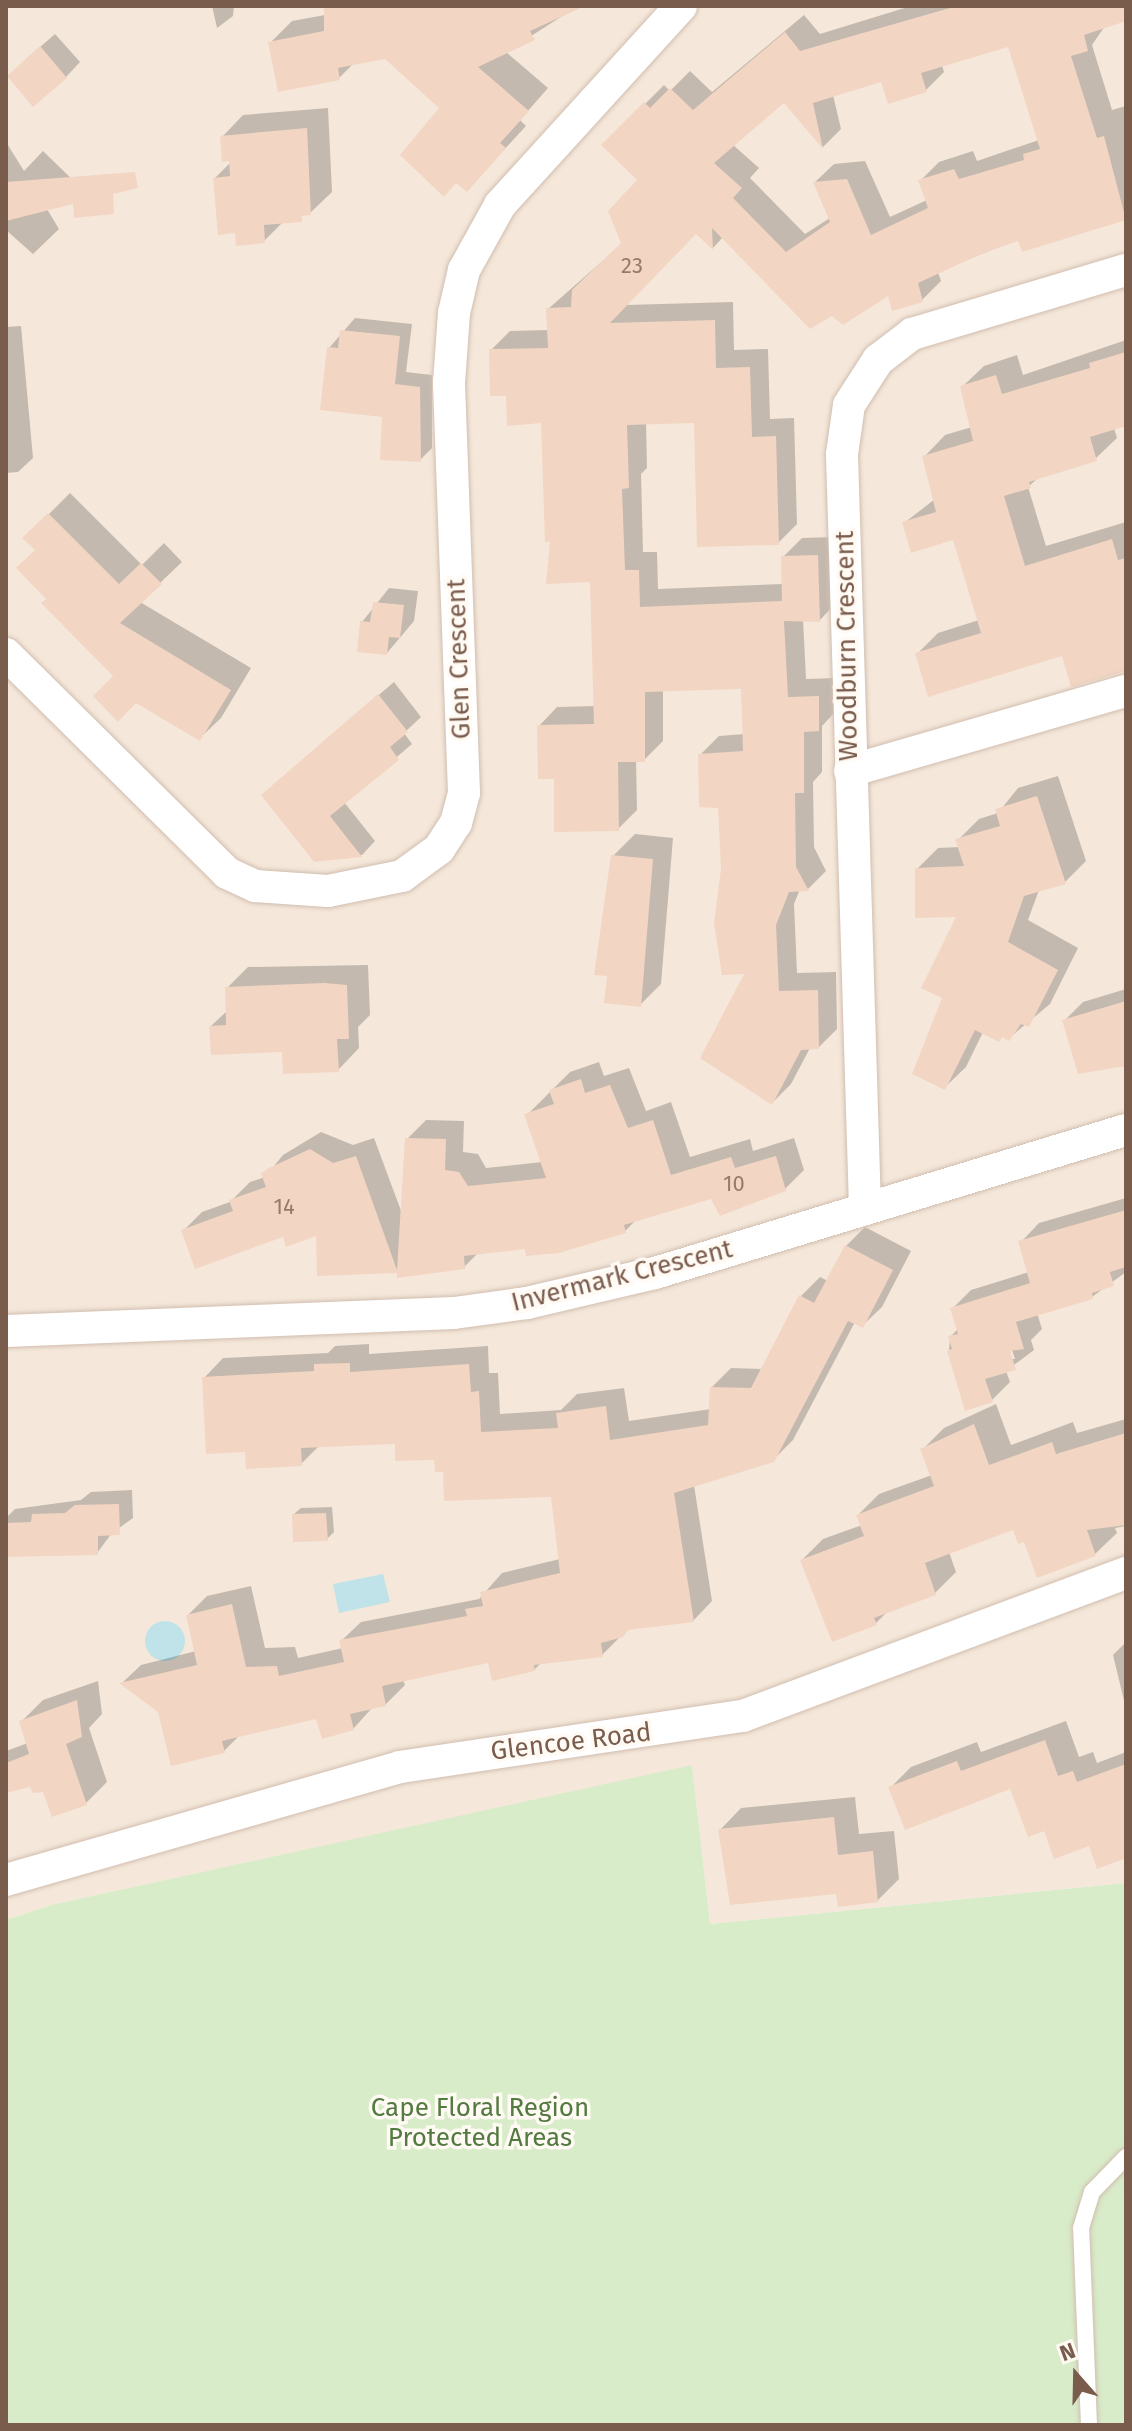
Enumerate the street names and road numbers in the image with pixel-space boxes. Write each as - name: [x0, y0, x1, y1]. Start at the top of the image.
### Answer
- street label: Woodburn Crescent: [829, 531, 865, 761]
- street label: Glen Crescent: [441, 578, 477, 740]
- street label: Invermark Crescent: [508, 1233, 736, 1319]
- street label: Glencoe Road: [489, 1717, 653, 1767]

